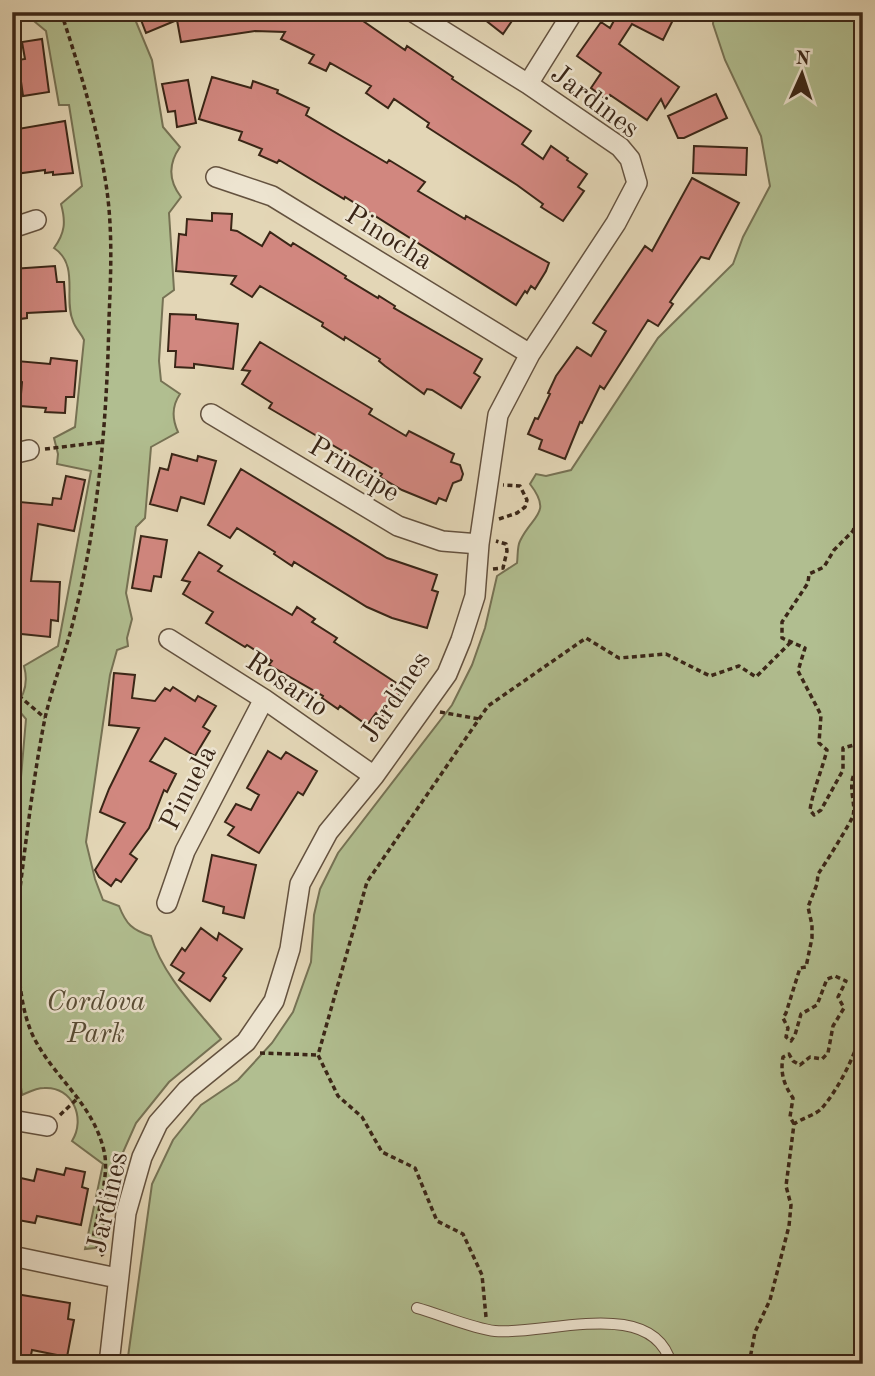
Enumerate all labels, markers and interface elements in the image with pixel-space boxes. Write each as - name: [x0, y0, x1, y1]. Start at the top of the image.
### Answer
- north arrow: [766, 38, 836, 108]
- text: N: [795, 50, 811, 69]
- street label: Jardines: [545, 60, 644, 144]
- street label: Pinocha: [340, 201, 437, 276]
- street label: Principe: [303, 433, 404, 508]
- street label: Jardines: [356, 647, 437, 748]
- street label: Rosario: [240, 648, 333, 723]
- street label: Pinuela: [157, 741, 223, 835]
- park label: Cordova Park: [46, 989, 146, 1049]
- street label: Jardines: [84, 1149, 134, 1256]

